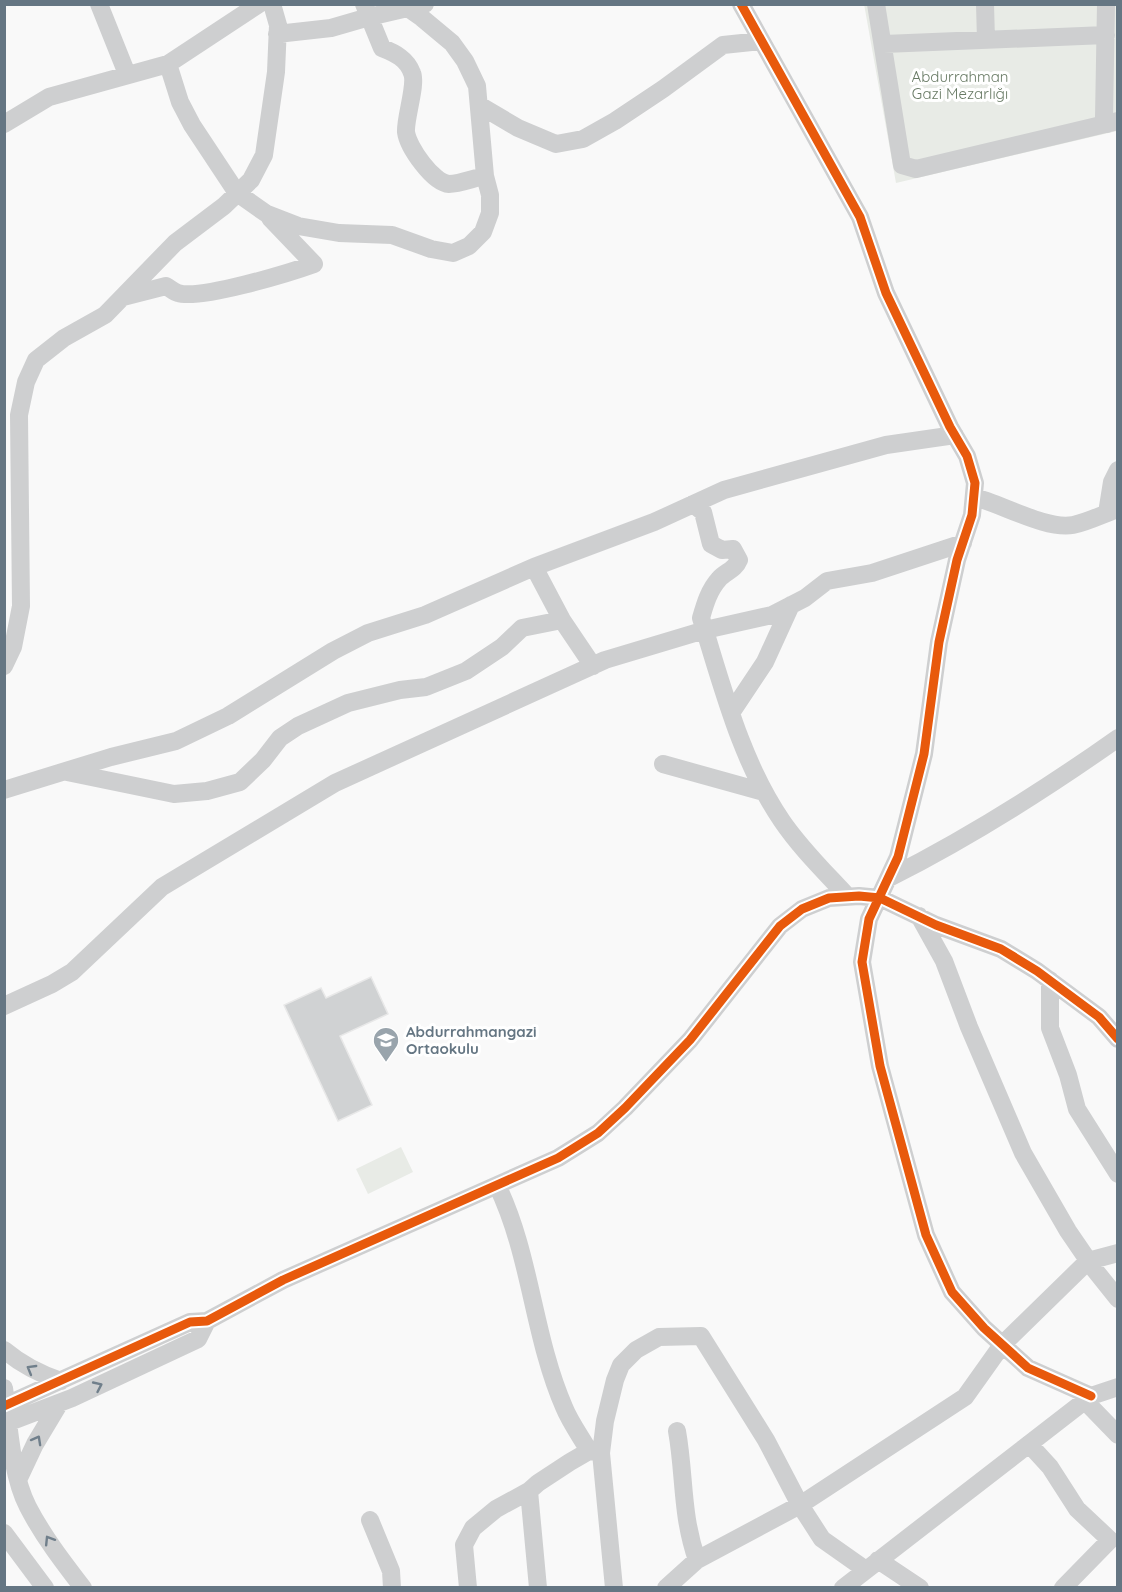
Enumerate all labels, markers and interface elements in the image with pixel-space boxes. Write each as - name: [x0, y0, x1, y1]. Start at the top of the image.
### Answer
- park label: Abdurrahman Gazi Mezarlığı: [911, 67, 1009, 103]
- place label: Abdurrahmangazi Ortaokulu: [406, 1022, 536, 1058]
- school or university icon: Abdurrahmangazi Ortaokulu: [371, 1025, 401, 1063]
- one-way arrow: [27, 1365, 37, 1376]
- one-way arrow: [91, 1382, 102, 1394]
- one-way arrow: [30, 1436, 41, 1446]
- one-way arrow: [44, 1536, 56, 1546]

